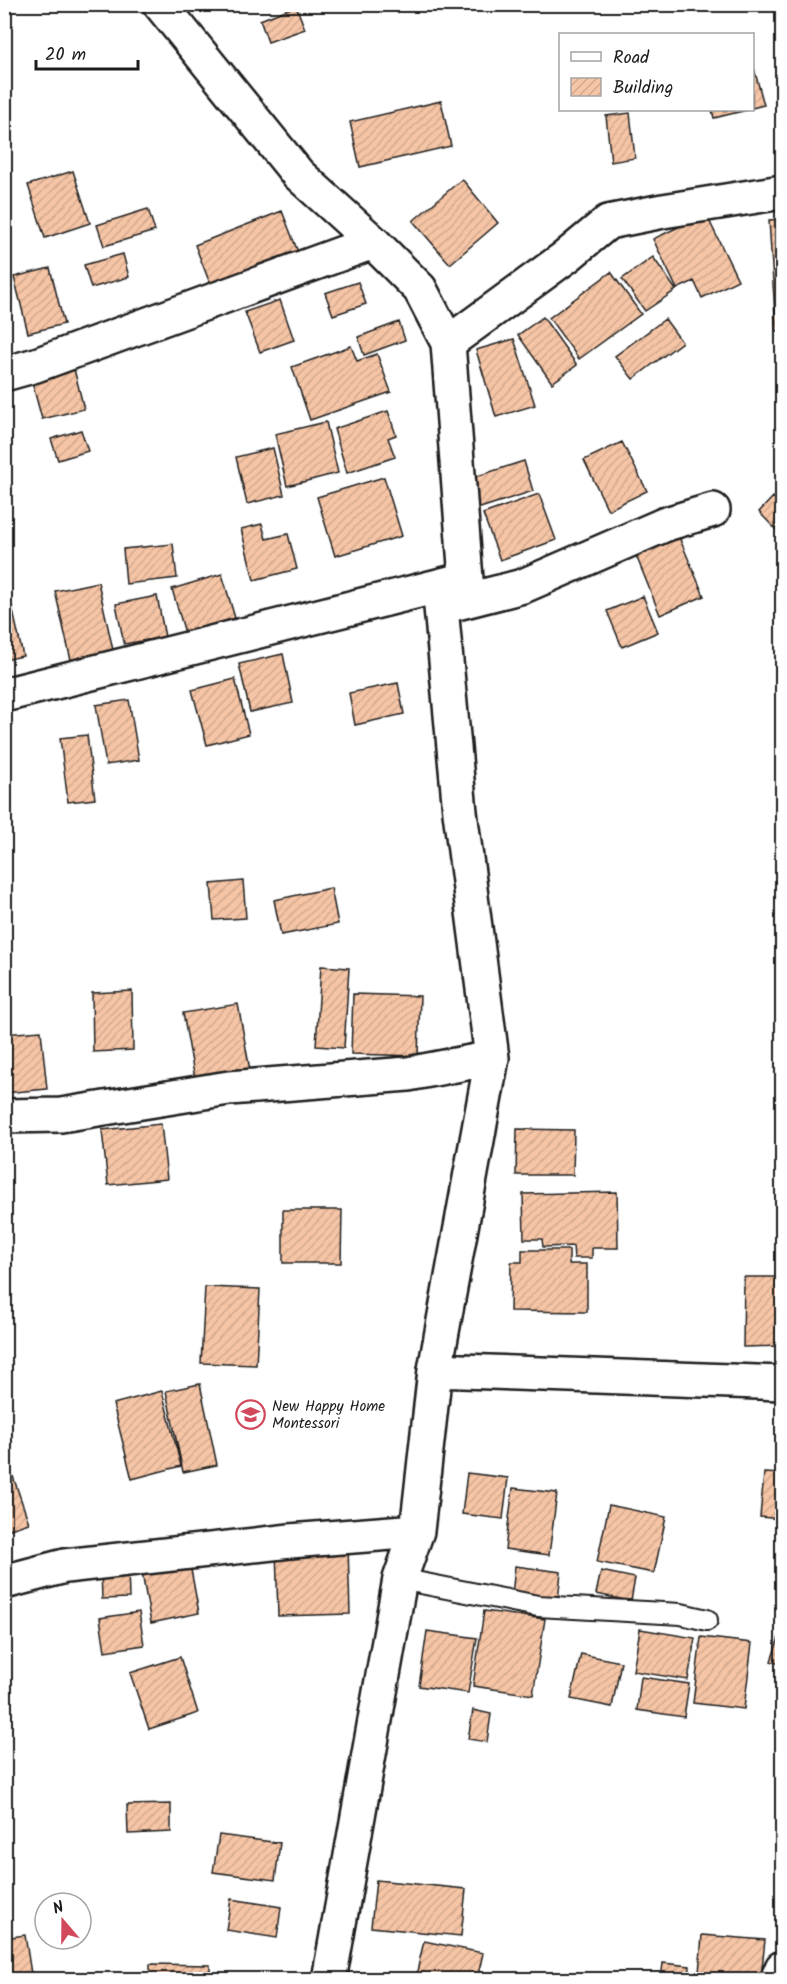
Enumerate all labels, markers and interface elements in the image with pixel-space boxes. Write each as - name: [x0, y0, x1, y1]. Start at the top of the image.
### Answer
- scale bar: [36, 33, 138, 71]
- legend: [559, 33, 754, 111]
- text: 20 m: [45, 41, 86, 70]
- text: Road: [613, 44, 650, 73]
- text: Building: [613, 74, 673, 103]
- place label: New Happy Home Montessori: [272, 1395, 385, 1436]
- school or university icon: New Happy Home Montessori: [235, 1399, 267, 1431]
- north arrow: [33, 1891, 93, 1951]
- text: N: [49, 1895, 67, 1922]

